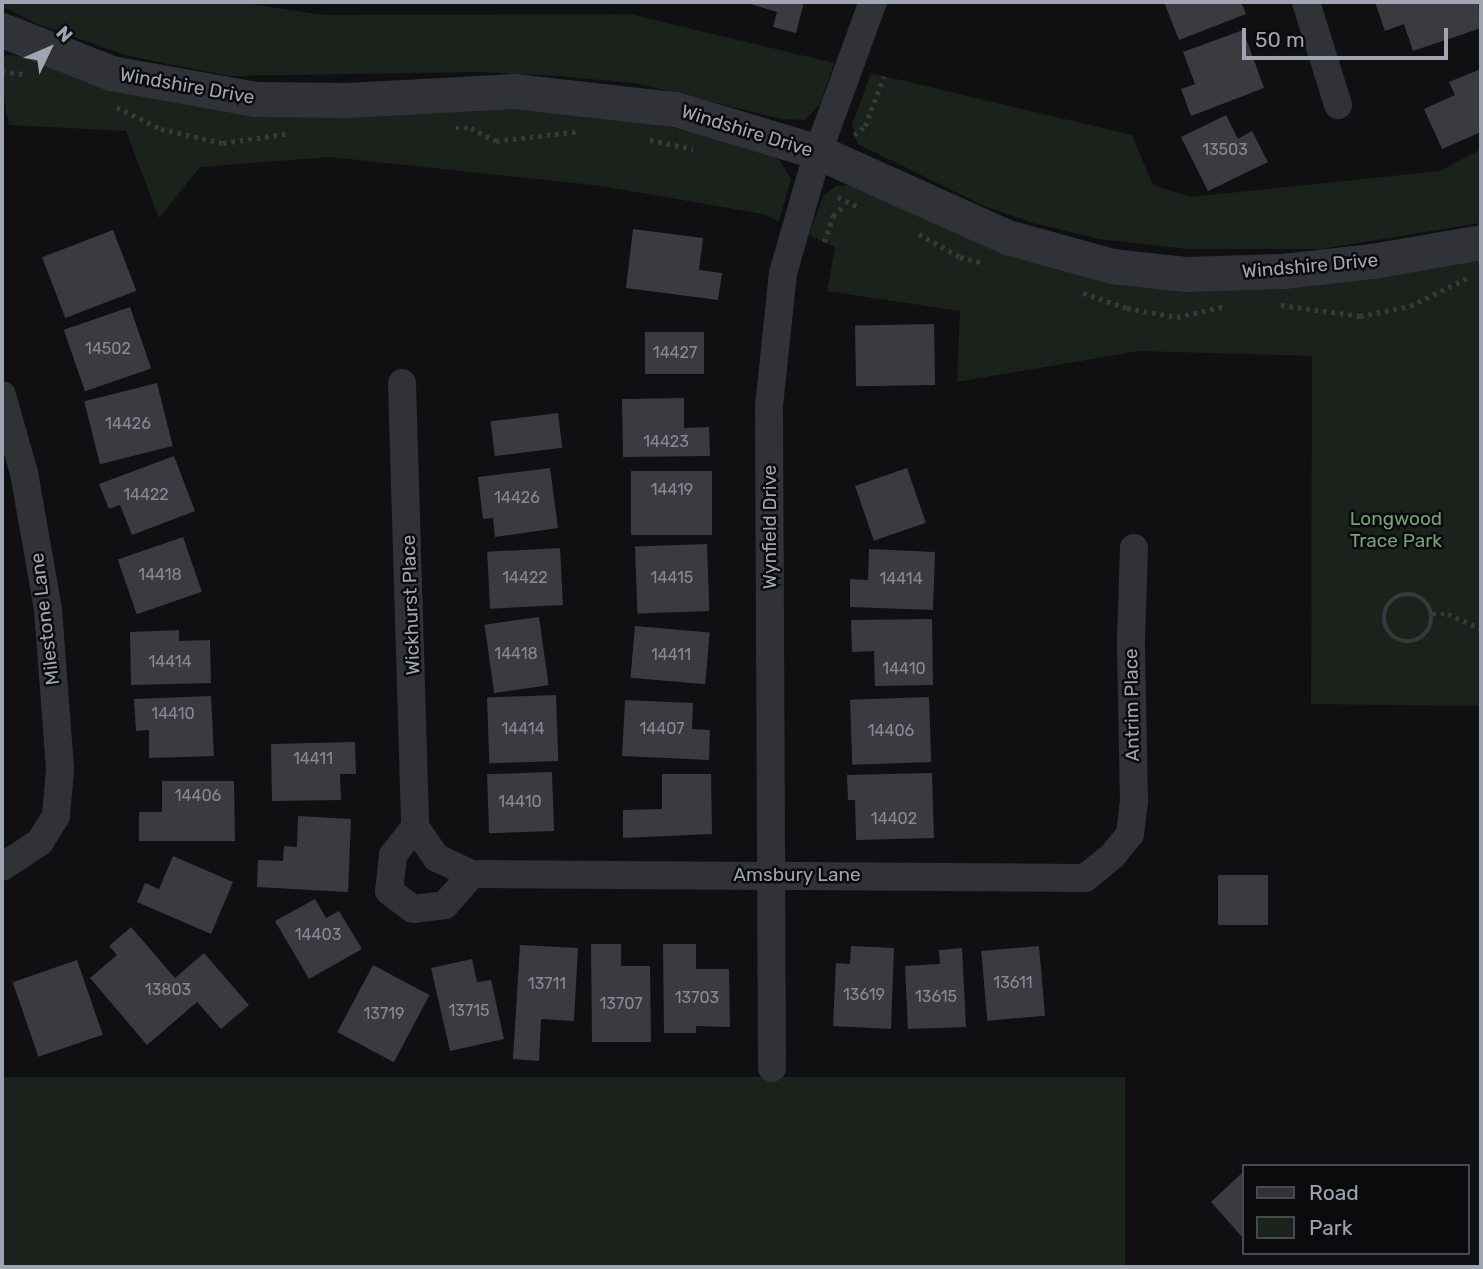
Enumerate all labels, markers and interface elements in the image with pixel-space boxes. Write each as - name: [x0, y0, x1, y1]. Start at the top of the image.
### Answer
- north arrow: [14, 14, 84, 84]
- scale bar: [1245, 14, 1452, 58]
- text: N: [51, 21, 77, 47]
- text: 50 m: [1255, 27, 1305, 52]
- street label: Windshire Drive: [118, 63, 256, 109]
- street label: Windshire Drive: [678, 100, 816, 162]
- house number: 13503: [1202, 140, 1248, 160]
- street label: Windshire Drive: [1241, 249, 1379, 283]
- house number: 14502: [85, 339, 131, 359]
- house number: 14427: [653, 343, 697, 363]
- house number: 14426: [105, 414, 151, 434]
- house number: 14423: [643, 432, 689, 452]
- street label: Wynfield Drive: [759, 465, 781, 589]
- house number: 14419: [651, 480, 693, 500]
- house number: 14422: [123, 485, 169, 505]
- house number: 14426: [494, 488, 540, 508]
- park label: Longwood Trace Park: [1350, 508, 1442, 552]
- street label: Wickhurst Place: [397, 534, 425, 676]
- street label: Milestone Lane: [26, 552, 64, 686]
- house number: 14418: [138, 565, 182, 585]
- house number: 14422: [502, 568, 548, 588]
- house number: 14415: [651, 568, 693, 588]
- house number: 14414: [879, 569, 923, 589]
- house number: 14418: [494, 644, 538, 664]
- house number: 14411: [651, 645, 691, 665]
- street label: Antrim Place: [1120, 648, 1144, 762]
- house number: 14414: [148, 652, 192, 672]
- house number: 14410: [882, 659, 926, 679]
- house number: 14410: [151, 704, 195, 724]
- house number: 14414: [501, 719, 545, 739]
- house number: 14407: [639, 719, 685, 739]
- house number: 14406: [868, 721, 914, 741]
- house number: 14411: [293, 749, 333, 769]
- house number: 14406: [175, 786, 221, 806]
- house number: 14410: [498, 792, 542, 812]
- house number: 14402: [871, 809, 917, 829]
- street label: Amsbury Lane: [733, 864, 861, 886]
- house number: 14403: [295, 925, 341, 945]
- house number: 13611: [993, 973, 1033, 993]
- house number: 13711: [528, 974, 566, 994]
- house number: 13803: [145, 980, 191, 1000]
- house number: 13619: [843, 985, 885, 1005]
- house number: 13615: [915, 987, 957, 1007]
- house number: 13703: [675, 988, 719, 1008]
- house number: 13707: [599, 994, 643, 1014]
- house number: 13715: [448, 1001, 490, 1021]
- house number: 13719: [363, 1004, 405, 1024]
- legend: [1242, 1164, 1469, 1255]
- text: Road: [1309, 1180, 1359, 1205]
- text: Park: [1309, 1215, 1353, 1240]

